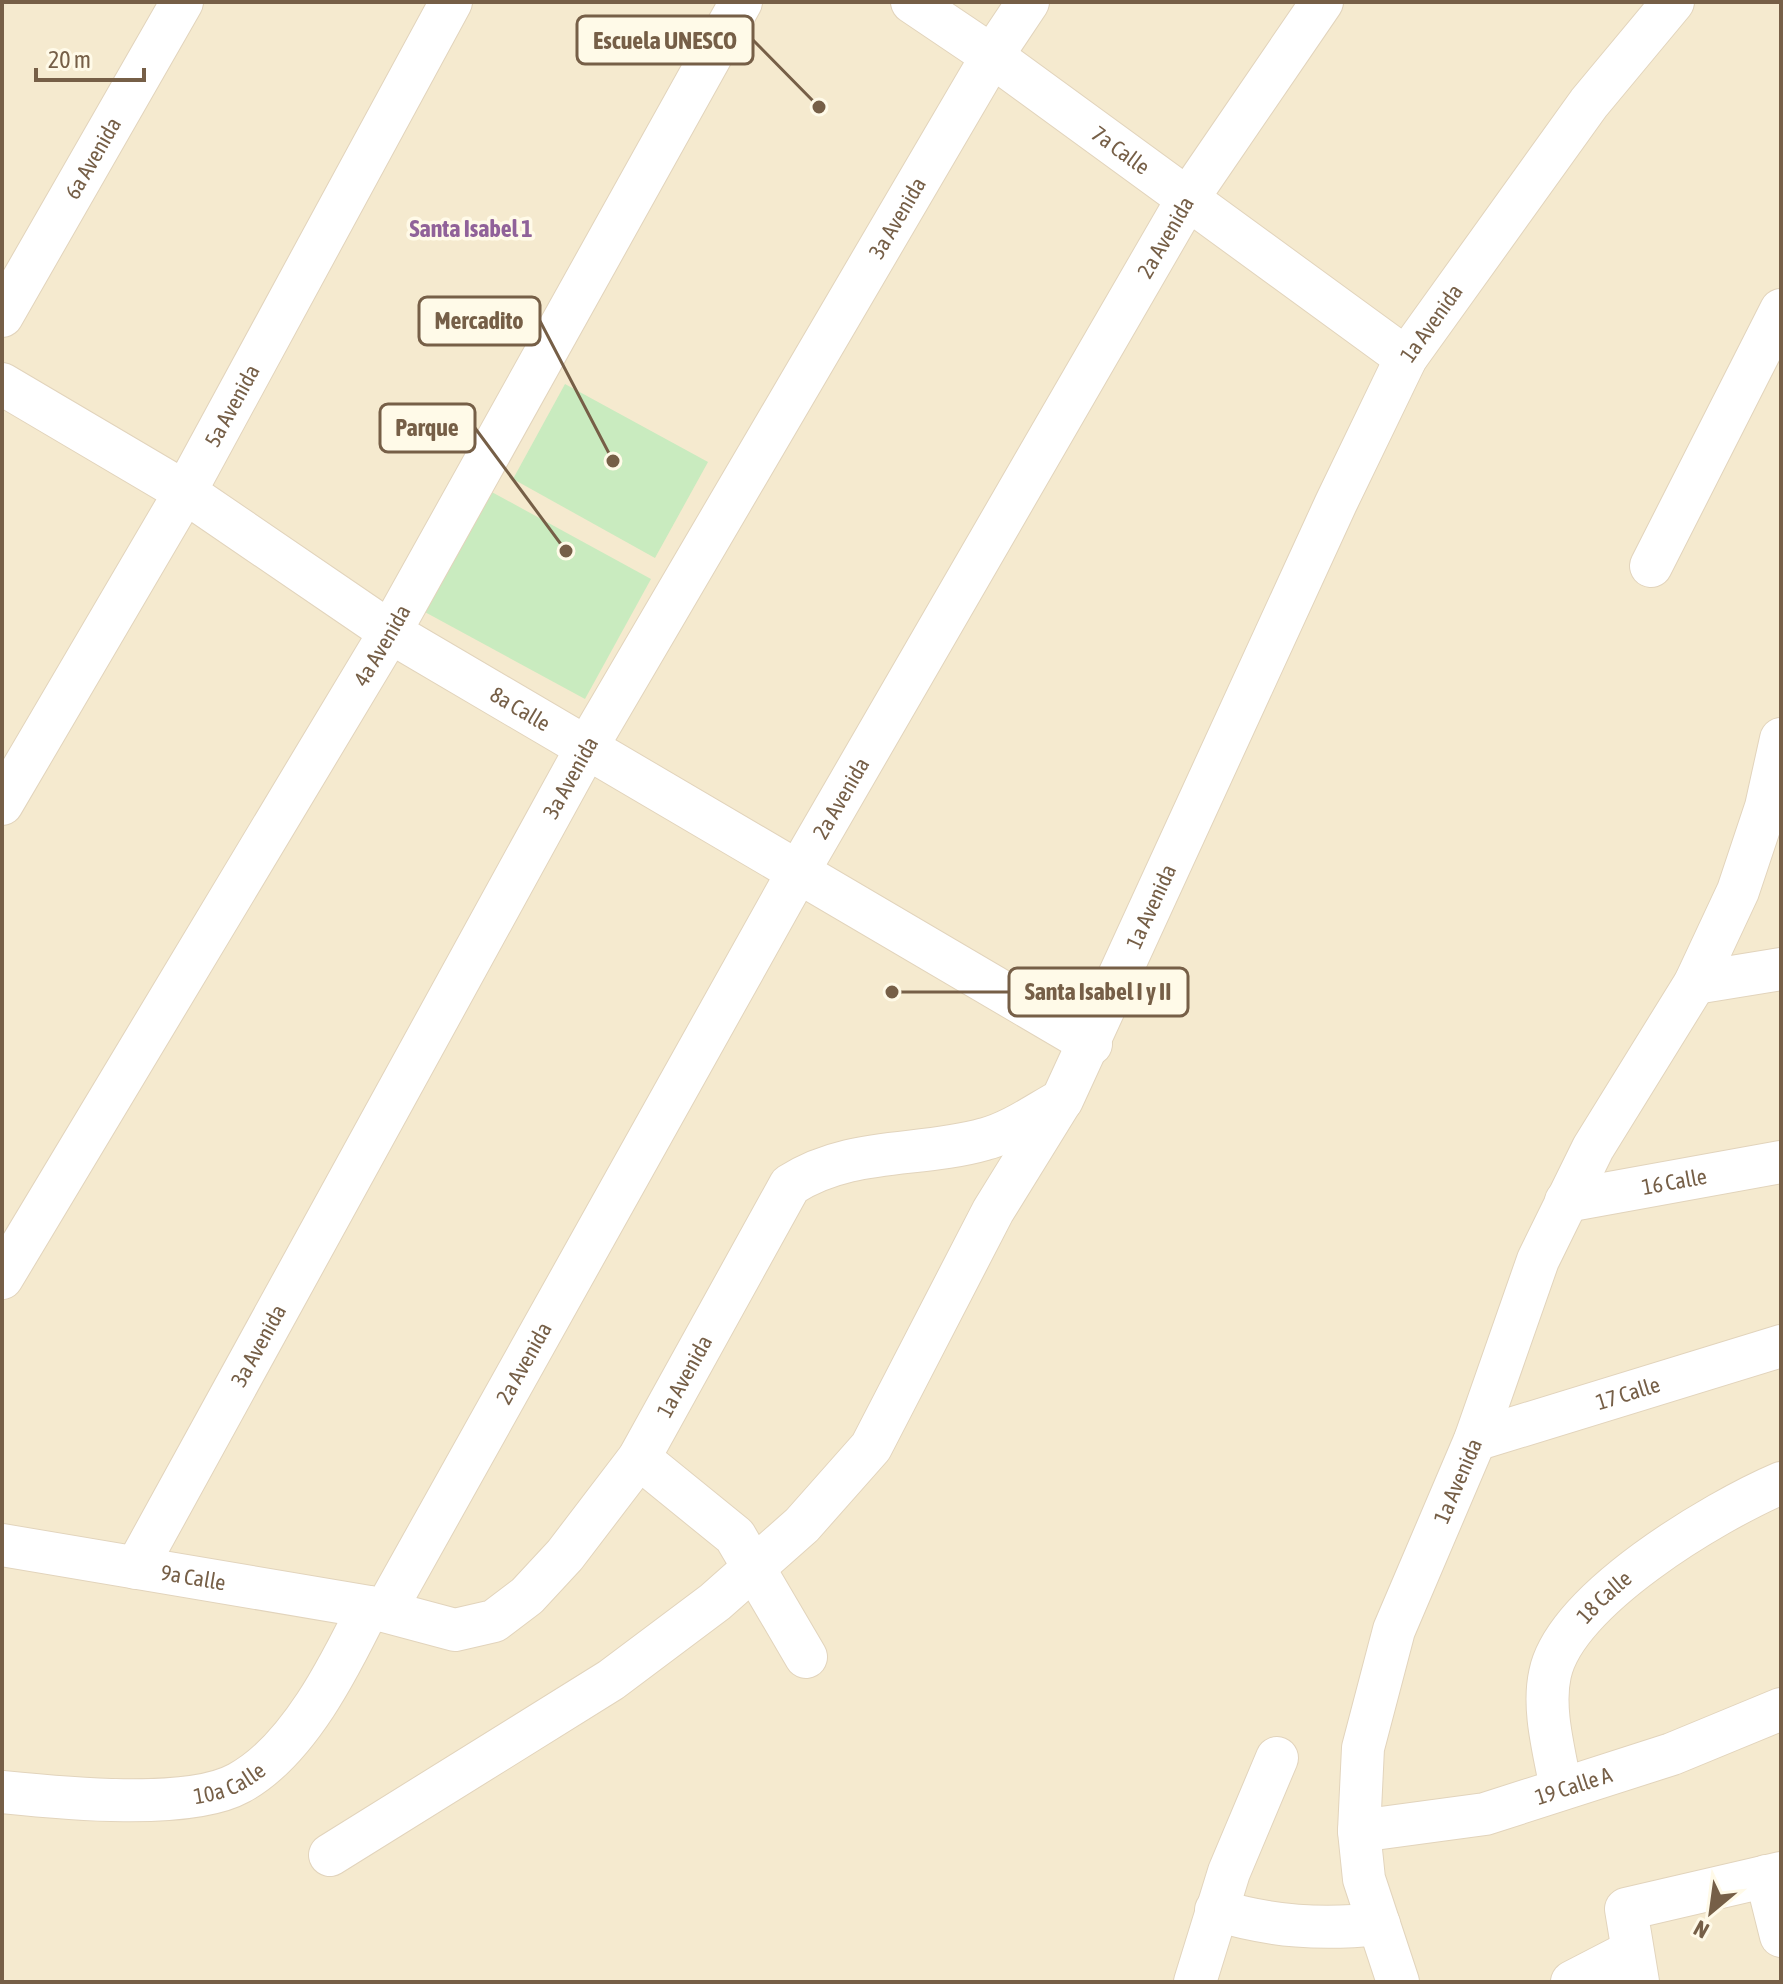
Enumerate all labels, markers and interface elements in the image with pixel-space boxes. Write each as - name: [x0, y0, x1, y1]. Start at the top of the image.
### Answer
- callout: Escuela UNESCO: [577, 16, 753, 64]
- text: Escuela UNESCO: [593, 27, 737, 54]
- scale bar: [36, 32, 144, 82]
- text: 20 m: [48, 46, 91, 73]
- street label: 6a Avenida: [59, 113, 126, 203]
- street label: 7a Calle: [1087, 120, 1155, 180]
- street label: 3a Avenida: [863, 173, 931, 263]
- street label: 2a Avenida: [1132, 192, 1199, 282]
- district label: Santa Isabel 1: [409, 215, 533, 242]
- street label: 1a Avenida: [1394, 279, 1468, 367]
- callout: Mercadito: [419, 297, 540, 345]
- text: Mercadito: [435, 307, 523, 334]
- street label: 5a Avenida: [199, 360, 265, 451]
- callout: Parque: [380, 404, 475, 452]
- text: Parque: [395, 414, 459, 441]
- street label: 4a Avenida: [348, 600, 416, 690]
- street label: 8a Calle: [486, 681, 555, 736]
- street label: 3a Avenida: [537, 732, 603, 823]
- street label: 2a Avenida: [807, 753, 874, 843]
- street label: 1a Avenida: [1120, 860, 1181, 953]
- callout: Santa Isabel I y II: [1009, 968, 1188, 1016]
- text: Santa Isabel I y II: [1025, 978, 1171, 1005]
- street label: 16 Calle: [1640, 1163, 1709, 1200]
- street label: 3a Avenida: [225, 1300, 291, 1391]
- street label: 2a Avenida: [490, 1318, 557, 1409]
- street label: 1a Avenida: [651, 1331, 717, 1422]
- street label: 17 Calle: [1593, 1371, 1663, 1415]
- street label: 1a Avenida: [1428, 1434, 1487, 1527]
- street label: 9a Calle: [159, 1559, 228, 1596]
- street label: 18 Calle: [1571, 1565, 1636, 1628]
- street label: 10a Calle: [192, 1757, 270, 1809]
- street label: 19 Calle A: [1532, 1761, 1615, 1810]
- north arrow: [1671, 1872, 1751, 1952]
- text: N: [1689, 1915, 1713, 1944]

